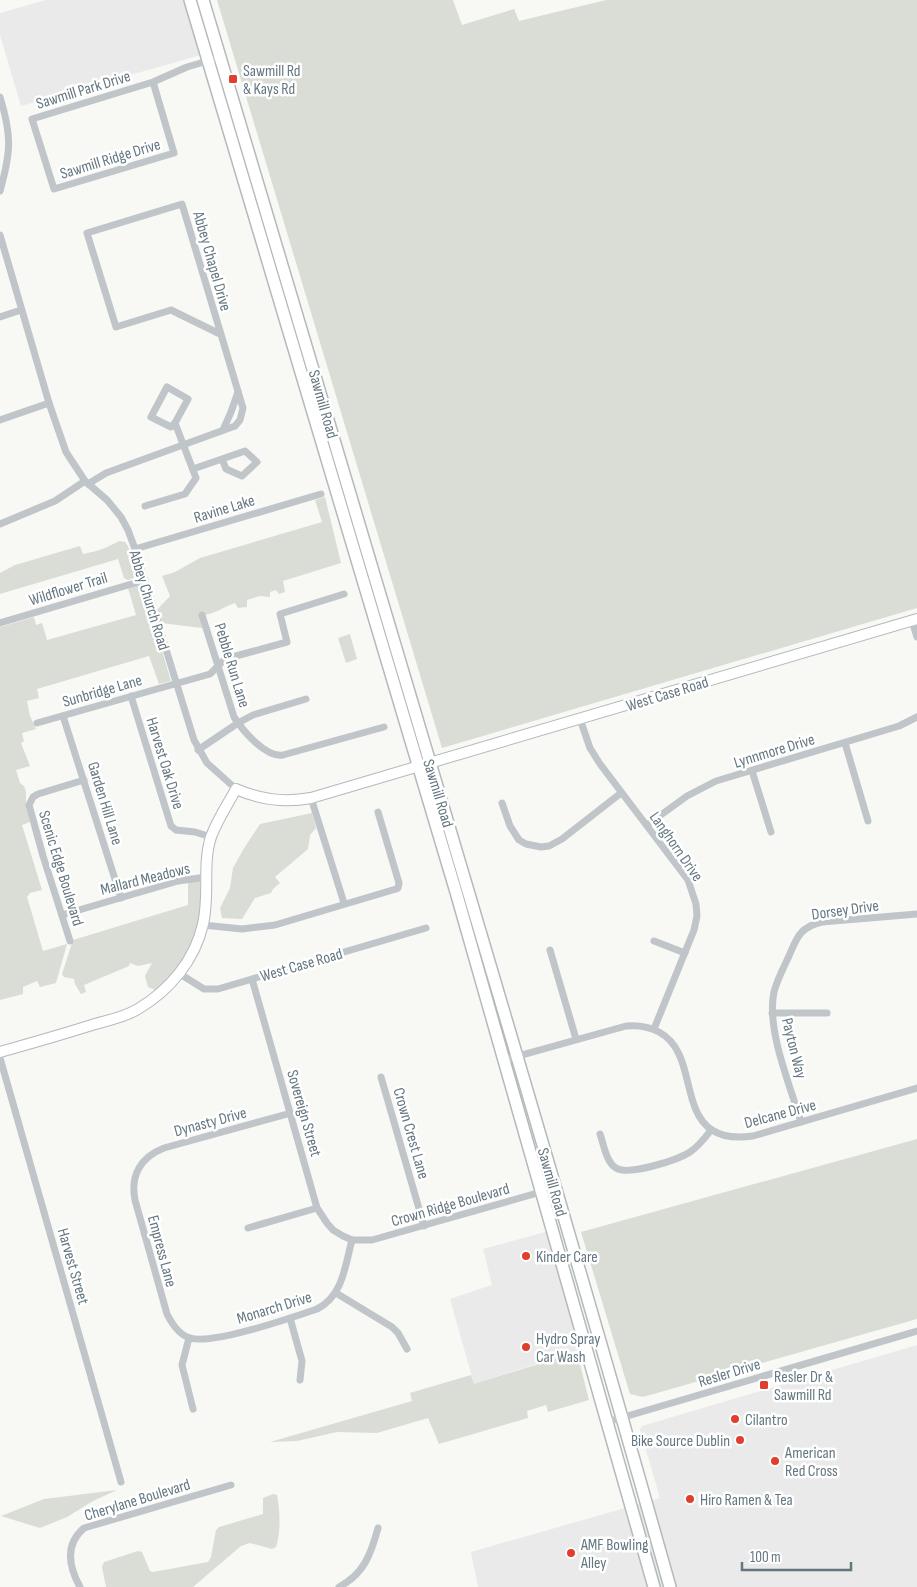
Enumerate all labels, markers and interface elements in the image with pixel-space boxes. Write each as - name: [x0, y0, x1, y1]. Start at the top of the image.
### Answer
- place label: Sawmill Rd & Kays Rd: [243, 62, 301, 99]
- street label: Sawmill Park Drive: [34, 67, 133, 114]
- marker: Sawmill Rd & Kays Rd: [227, 73, 239, 85]
- street label: Sawmill Ridge Drive: [58, 135, 163, 184]
- street label: Abbey Chapel Drive: [188, 208, 235, 313]
- street label: Sawmill Road: [304, 368, 341, 441]
- street label: Ravine Lake: [192, 491, 257, 528]
- street label: Abbey Church Road: [124, 547, 173, 653]
- street label: Wildflower Trail: [27, 569, 110, 610]
- street label: Pebble Run Lane: [210, 621, 253, 710]
- street label: Sunbridge Lane: [60, 671, 144, 712]
- street label: West Case Road: [624, 673, 711, 716]
- street label: Harvest Oak Drive: [142, 715, 188, 812]
- street label: Lynnmore Drive: [732, 730, 817, 773]
- street label: Sawmill Road: [418, 757, 457, 830]
- street label: Garden Hill Lane: [83, 760, 126, 847]
- street label: Scenic Edge Boulevard: [34, 808, 87, 928]
- street label: Langhorn Drive: [645, 808, 707, 885]
- street label: Mallard Meadows: [99, 859, 192, 900]
- street label: Dorsey Drive: [810, 896, 880, 925]
- street label: West Case Road: [258, 945, 345, 986]
- street label: Payton Way: [777, 1016, 810, 1081]
- street label: Sovereign Street: [282, 1068, 325, 1159]
- street label: Crown Crest Lane: [388, 1086, 433, 1181]
- street label: Delcane Drive: [742, 1096, 818, 1133]
- street label: Dynasty Drive: [172, 1104, 249, 1141]
- street label: Sawmill Road: [533, 1146, 570, 1219]
- street label: Crown Ridge Boulevard: [389, 1179, 512, 1231]
- street label: Empress Lane: [143, 1213, 180, 1289]
- street label: Harvest Street: [53, 1226, 93, 1307]
- place label: Kinder Care: [536, 1248, 598, 1267]
- marker: Kinder Care: [520, 1250, 532, 1262]
- street label: Monarch Drive: [235, 1288, 314, 1329]
- place label: Hydro Spray Car Wash: [536, 1330, 600, 1367]
- marker: Hydro Spray Car Wash: [520, 1341, 532, 1353]
- street label: Resler Drive: [696, 1355, 763, 1392]
- place label: Resler Dr & Sawmill Rd: [774, 1368, 833, 1405]
- marker: Resler Dr & Sawmill Rd: [758, 1379, 770, 1391]
- place label: Cilantro: [745, 1411, 788, 1430]
- marker: Cilantro: [729, 1413, 741, 1425]
- place label: Bike Source Dublin: [631, 1432, 730, 1451]
- marker: Bike Source Dublin: [734, 1434, 746, 1446]
- place label: American Red Cross: [784, 1444, 838, 1481]
- marker: American Red Cross: [769, 1455, 781, 1467]
- street label: Cherylane Boulevard: [82, 1475, 193, 1526]
- place label: Hiro Ramen & Tea: [700, 1491, 793, 1510]
- marker: Hiro Ramen & Tea: [684, 1493, 696, 1505]
- place label: AMF Bowling Alley: [580, 1536, 648, 1573]
- scale bar: [742, 1540, 851, 1572]
- marker: AMF Bowling Alley: [565, 1547, 577, 1559]
- text: 100 m: [750, 1548, 781, 1567]

